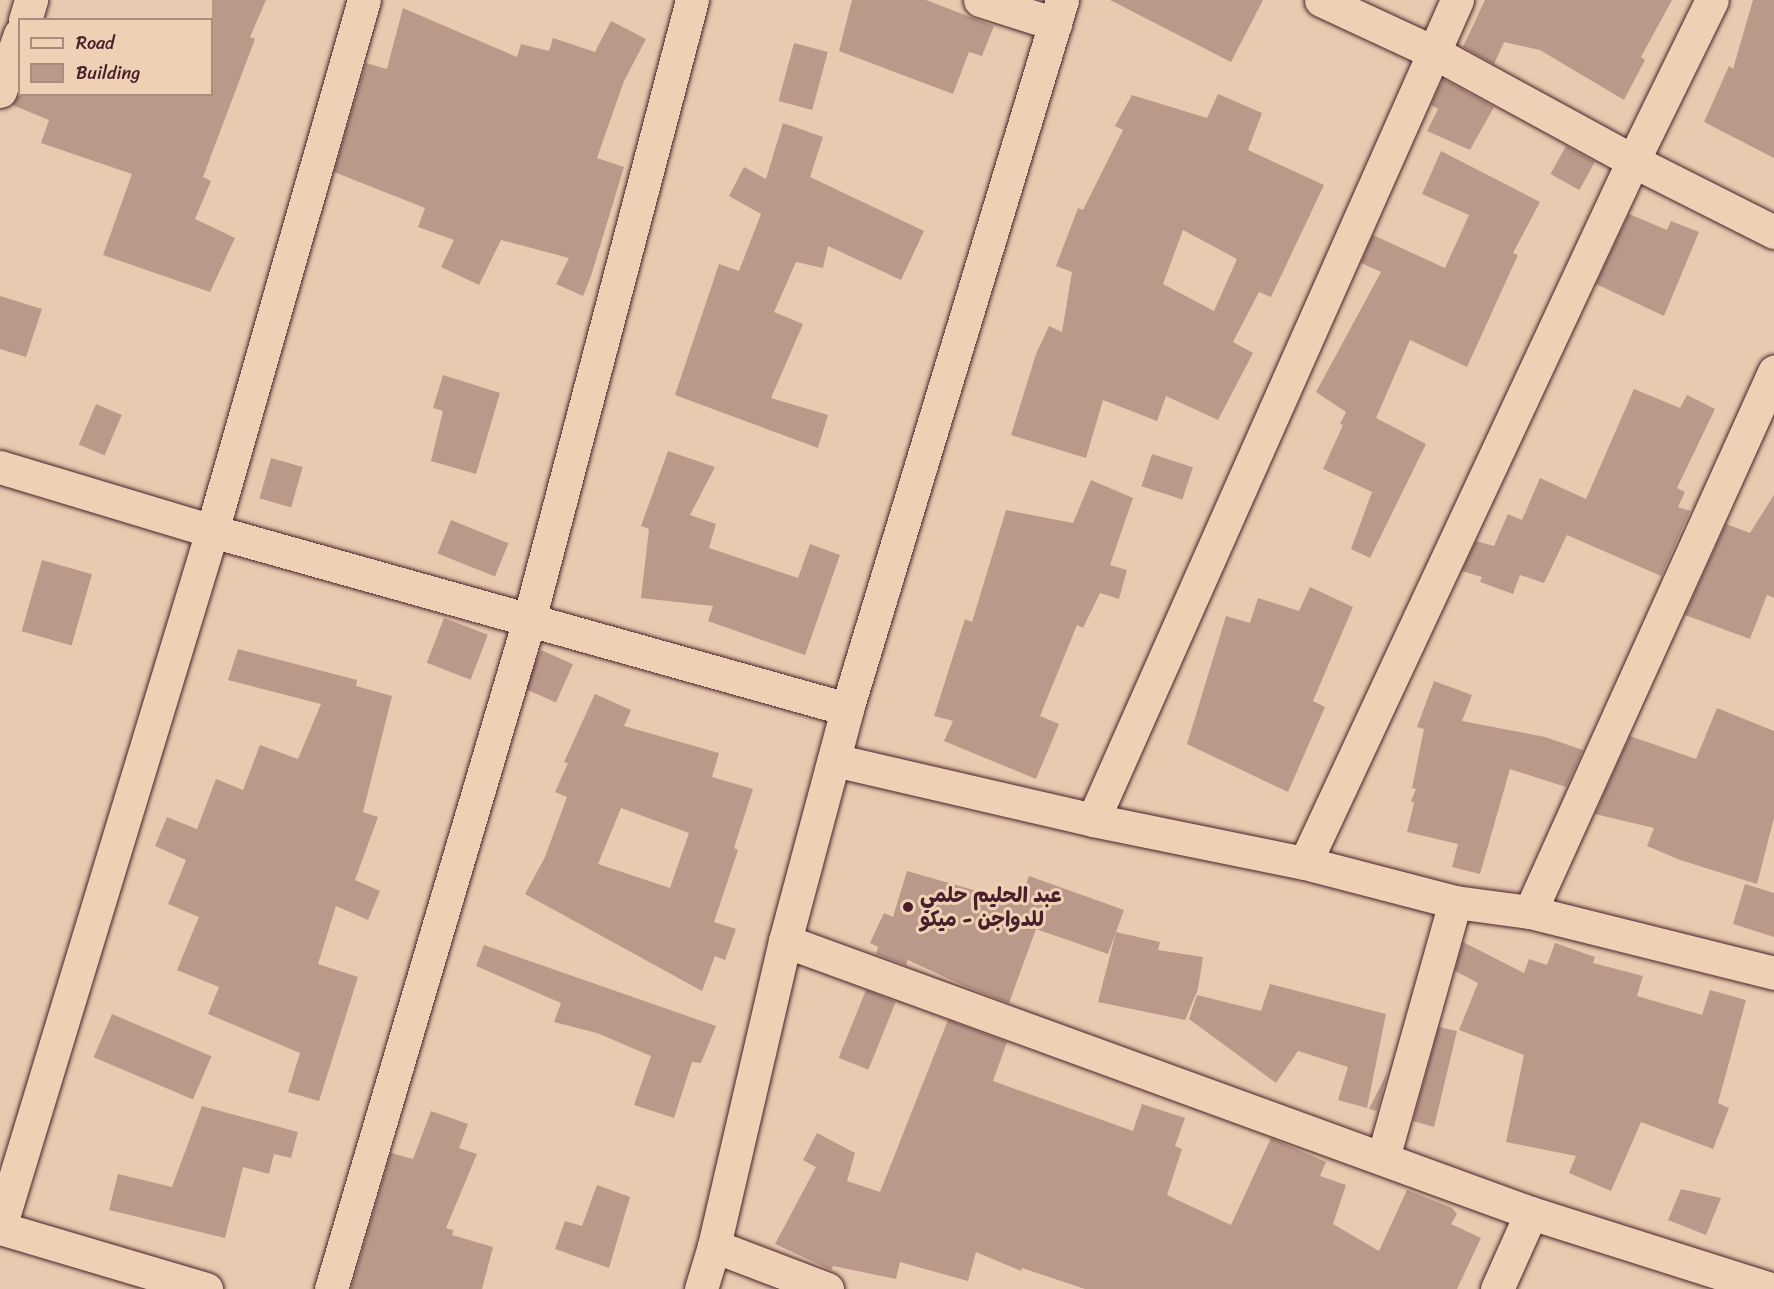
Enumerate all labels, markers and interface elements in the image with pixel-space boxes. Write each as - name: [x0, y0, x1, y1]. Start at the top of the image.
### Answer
- legend: [18, 18, 213, 96]
- text: Road: [76, 27, 115, 59]
- text: Building: [76, 57, 140, 89]
- place label: عبد الحليم حلمي للدواجن - ميكو: [920, 882, 1061, 932]
- marker: عبد الحليم حلمي للدواجن - ميكو: [901, 900, 915, 914]

